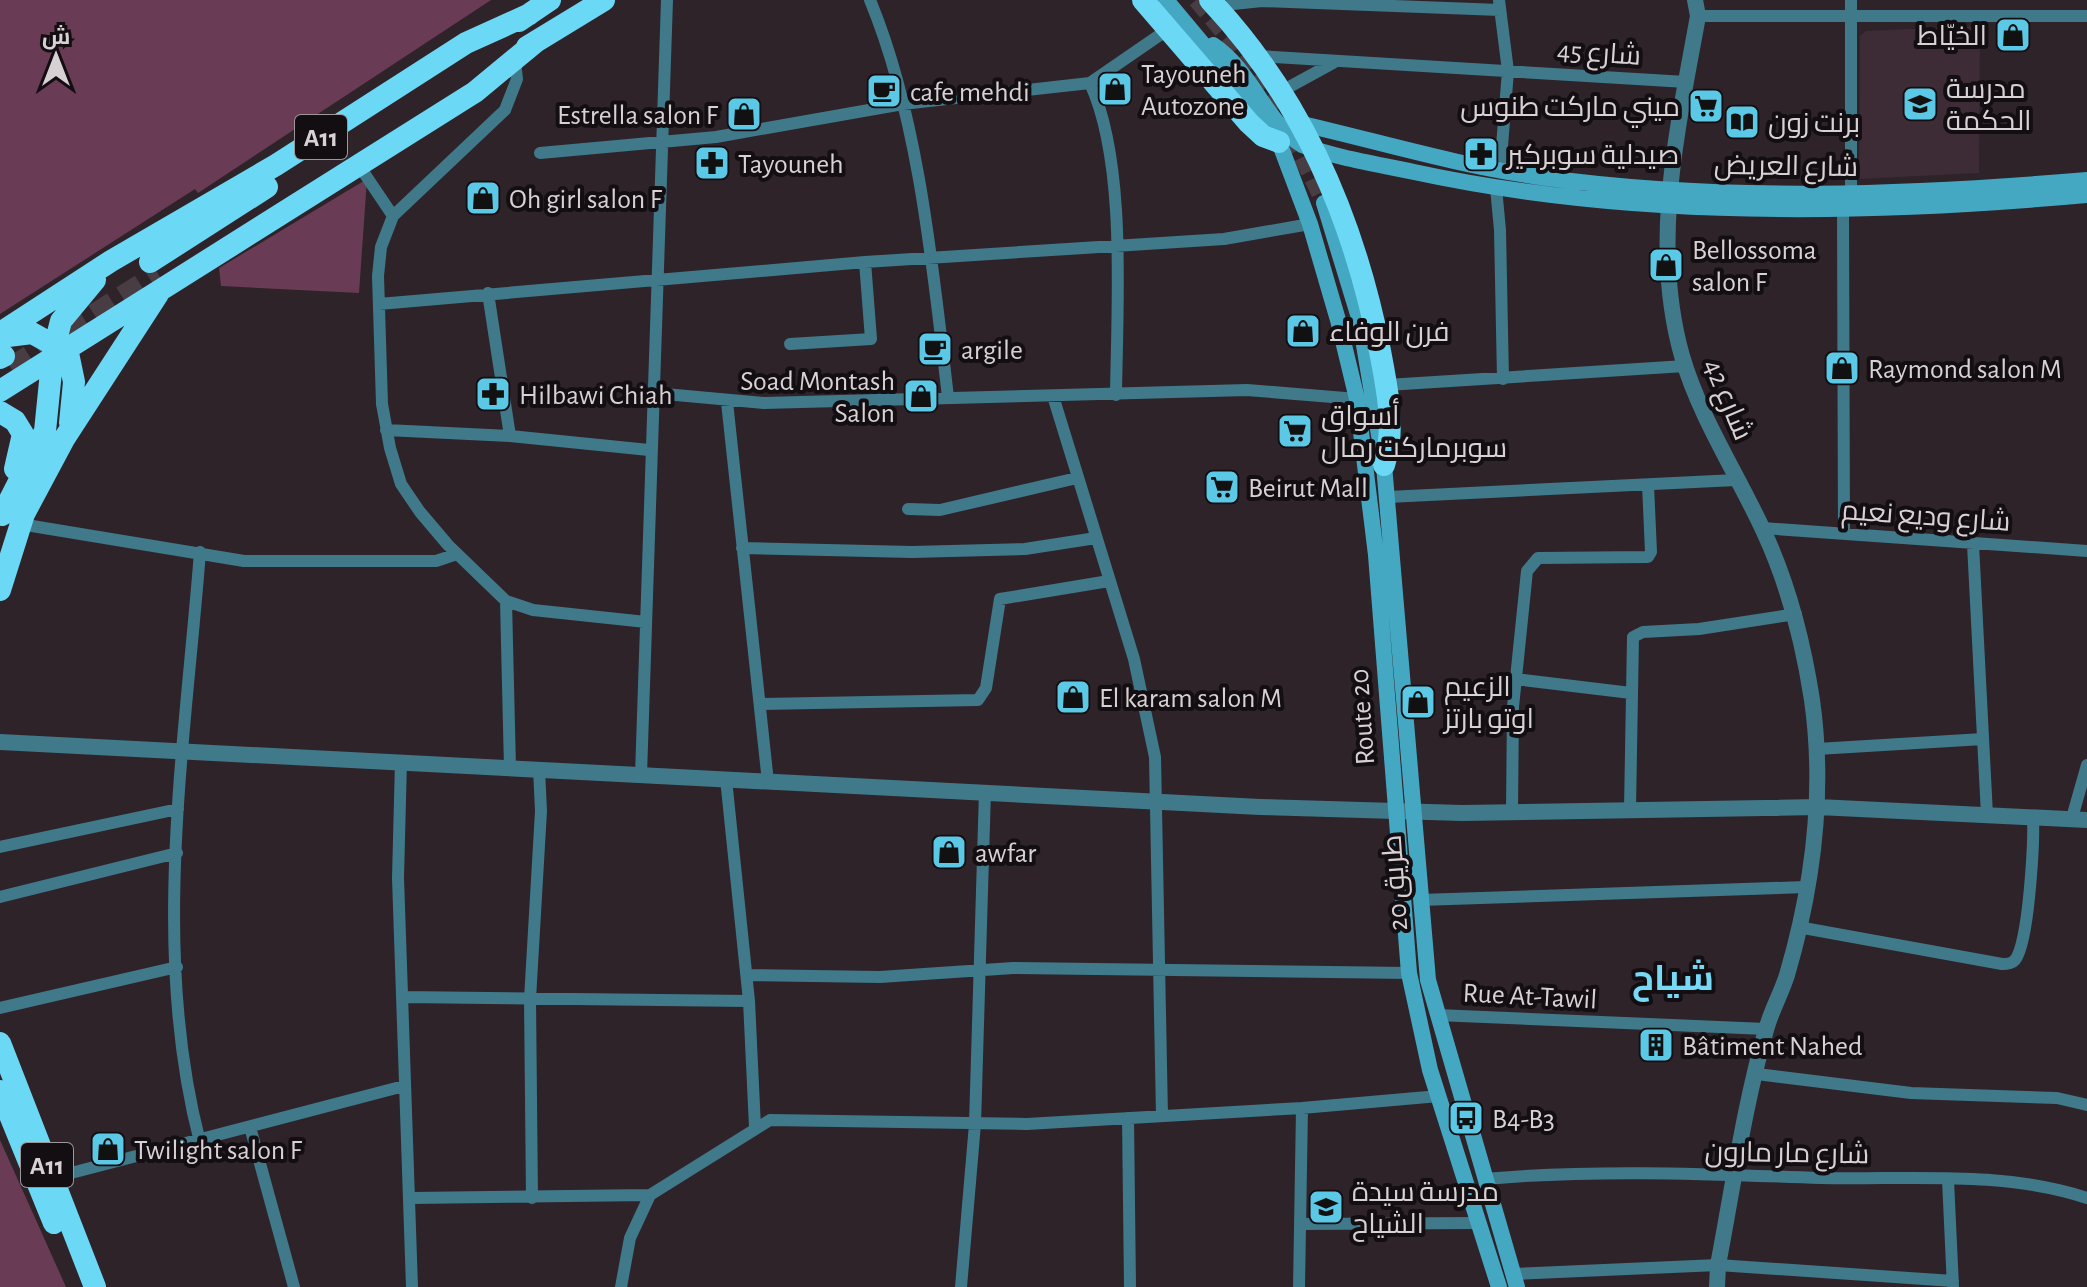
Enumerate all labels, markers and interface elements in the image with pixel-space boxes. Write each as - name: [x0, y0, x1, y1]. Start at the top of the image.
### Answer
- north arrow: [16, 16, 96, 96]
- shop icon: الخيّاط: [1994, 16, 2032, 54]
- place label: الخيّاط: [1917, 23, 1987, 51]
- text: ش: [42, 25, 70, 50]
- street label: شارع 45: [1556, 36, 1642, 74]
- place label: Tayouneh Autozone: [1141, 61, 1247, 121]
- shop icon: Tayouneh Autozone: [1096, 70, 1134, 108]
- cafe icon: cafe mehdi: [865, 72, 903, 110]
- place label: مدرسة الحكمة: [1946, 76, 2032, 136]
- place label: cafe mehdi: [910, 79, 1030, 107]
- school or university icon: مدرسة الحكمة: [1901, 85, 1939, 123]
- supermarket icon: ميني ماركت طنوس: [1687, 87, 1725, 125]
- place label: ميني ماركت طنوس: [1460, 94, 1680, 128]
- shop icon: Estrella salon F: [725, 95, 763, 133]
- place label: Estrella salon F: [557, 102, 719, 130]
- library icon: برنت زون: [1723, 103, 1761, 141]
- place label: برنت زون: [1768, 110, 1860, 139]
- road number: A11: [295, 115, 347, 159]
- pharmacy icon: صيدلية سوبركير: [1462, 135, 1500, 173]
- place label: صيدلية سوبركير: [1505, 142, 1679, 170]
- pharmacy icon: Tayouneh: [693, 144, 731, 182]
- place label: Tayouneh: [738, 151, 844, 179]
- street label: شارع العريض: [1714, 151, 1858, 185]
- shop icon: Oh girl salon F: [464, 179, 502, 217]
- place label: Oh girl salon F: [509, 186, 663, 214]
- place label: Bellossoma salon F: [1692, 237, 1817, 297]
- shop icon: Bellossoma salon F: [1647, 246, 1685, 284]
- shop icon: فرن الوفاء: [1284, 312, 1322, 350]
- place label: فرن الوفاء: [1329, 319, 1450, 348]
- cafe icon: argile: [916, 330, 954, 368]
- place label: argile: [961, 337, 1023, 365]
- shop icon: Raymond salon M: [1823, 349, 1861, 387]
- street label: شارع 42: [1695, 355, 1758, 446]
- place label: Raymond salon M: [1868, 356, 2062, 384]
- place label: Soad Montash Salon: [740, 368, 895, 428]
- pharmacy icon: Hilbawi Chiah: [474, 375, 512, 413]
- shop icon: Soad Montash Salon: [902, 377, 940, 415]
- place label: Hilbawi Chiah: [519, 382, 672, 410]
- place label: أسواق سوبرماركت رمال: [1321, 398, 1507, 464]
- supermarket icon: أسواق سوبرماركت رمال: [1276, 412, 1314, 450]
- supermarket icon: Beirut Mall: [1203, 468, 1241, 506]
- place label: Beirut Mall: [1248, 475, 1368, 503]
- street label: شارع وديع نعيم: [1840, 496, 2011, 541]
- street label: Route 20: [1346, 668, 1380, 766]
- place label: الزعيم اوتو بارتز: [1442, 674, 1534, 734]
- shop icon: El karam salon M: [1054, 678, 1092, 716]
- shop icon: الزعيم اوتو بارتز: [1399, 683, 1437, 721]
- place label: El karam salon M: [1099, 685, 1282, 713]
- shop icon: awfar: [930, 833, 968, 871]
- street label: طريق 20: [1379, 834, 1414, 932]
- place label: awfar: [975, 840, 1036, 868]
- district label: شياح: [1632, 959, 1714, 1002]
- street label: Rue At-Tawil: [1462, 979, 1598, 1014]
- building icon: Bâtiment Nahed: [1637, 1026, 1675, 1064]
- place label: Bâtiment Nahed: [1682, 1033, 1862, 1061]
- bus stop icon: B4-B3: [1447, 1099, 1485, 1137]
- place label: B4-B3: [1492, 1106, 1555, 1134]
- shop icon: Twilight salon F: [89, 1130, 127, 1168]
- place label: Twilight salon F: [134, 1137, 303, 1165]
- street label: شارع مار مارون: [1704, 1138, 1870, 1172]
- road number: A11: [21, 1143, 73, 1187]
- place label: مدرسة سيدة الشياح: [1352, 1179, 1499, 1242]
- school or university icon: مدرسة سيدة الشياح: [1307, 1188, 1345, 1226]

